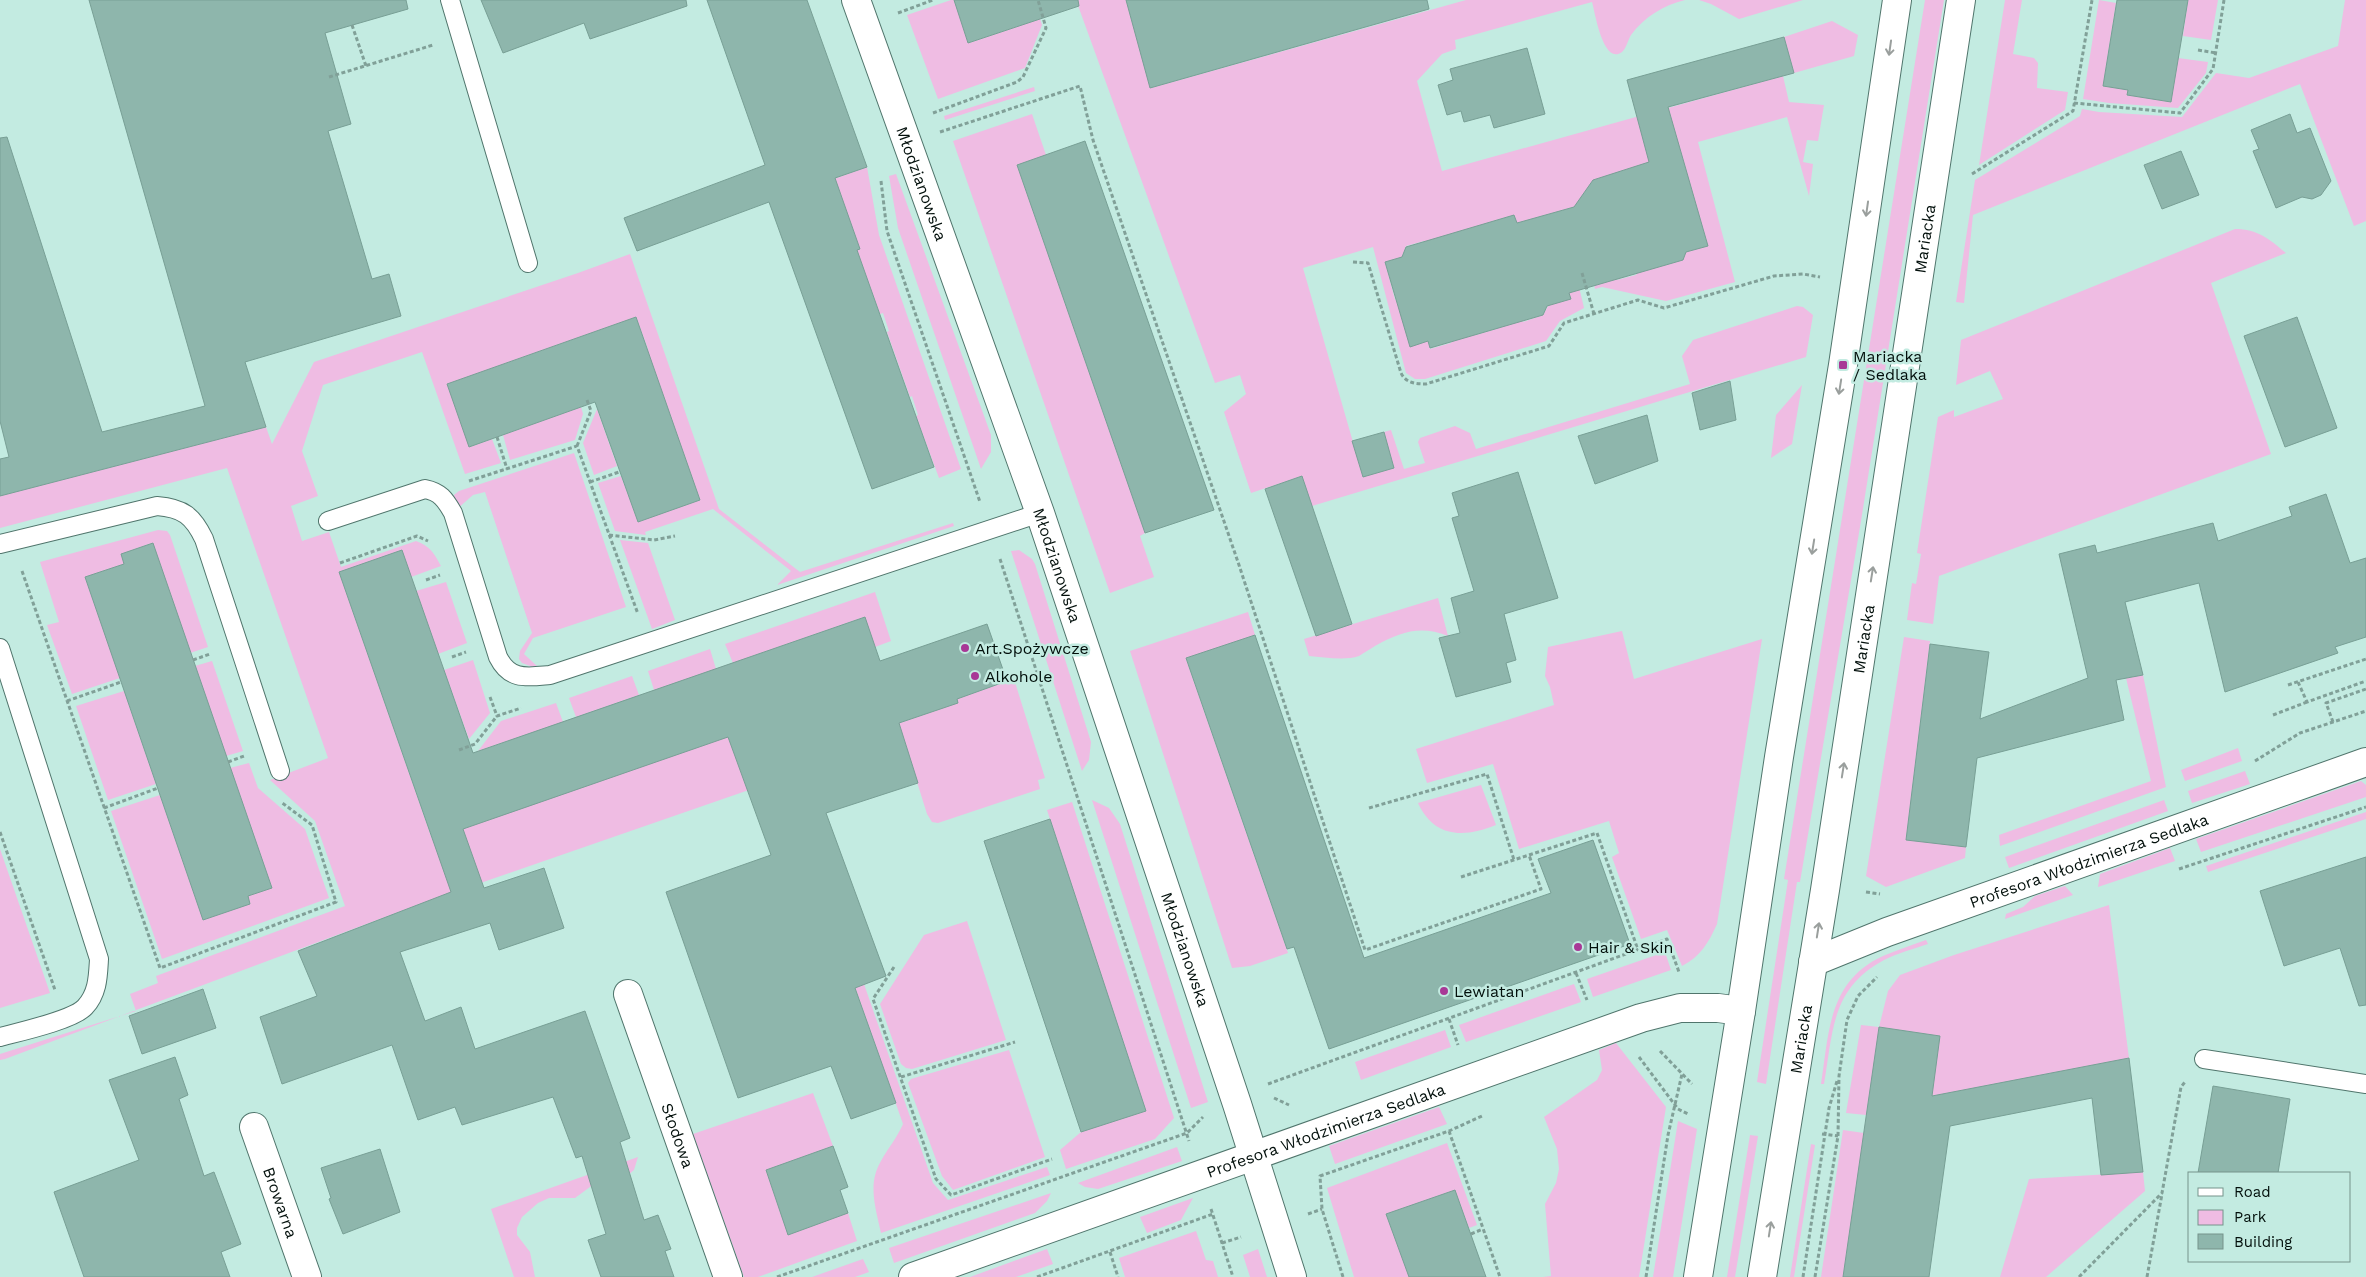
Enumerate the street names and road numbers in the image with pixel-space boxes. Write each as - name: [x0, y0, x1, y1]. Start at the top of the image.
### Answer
- street label: Młodzianowska: [892, 124, 951, 243]
- street label: Mariacka: [1910, 203, 1940, 274]
- street label: Młodzianowska: [1029, 505, 1085, 625]
- street label: Mariacka: [1849, 603, 1878, 675]
- street label: Profesora Włodzimierza Sedlaka: [1967, 810, 2211, 912]
- street label: Młodzianowska: [1157, 890, 1213, 1009]
- street label: Mariacka: [1786, 1003, 1816, 1075]
- street label: Profesora Włodzimierza Sedlaka: [1204, 1079, 1448, 1182]
- street label: Słodowa: [657, 1101, 698, 1171]
- street label: Browarna: [259, 1165, 301, 1241]

